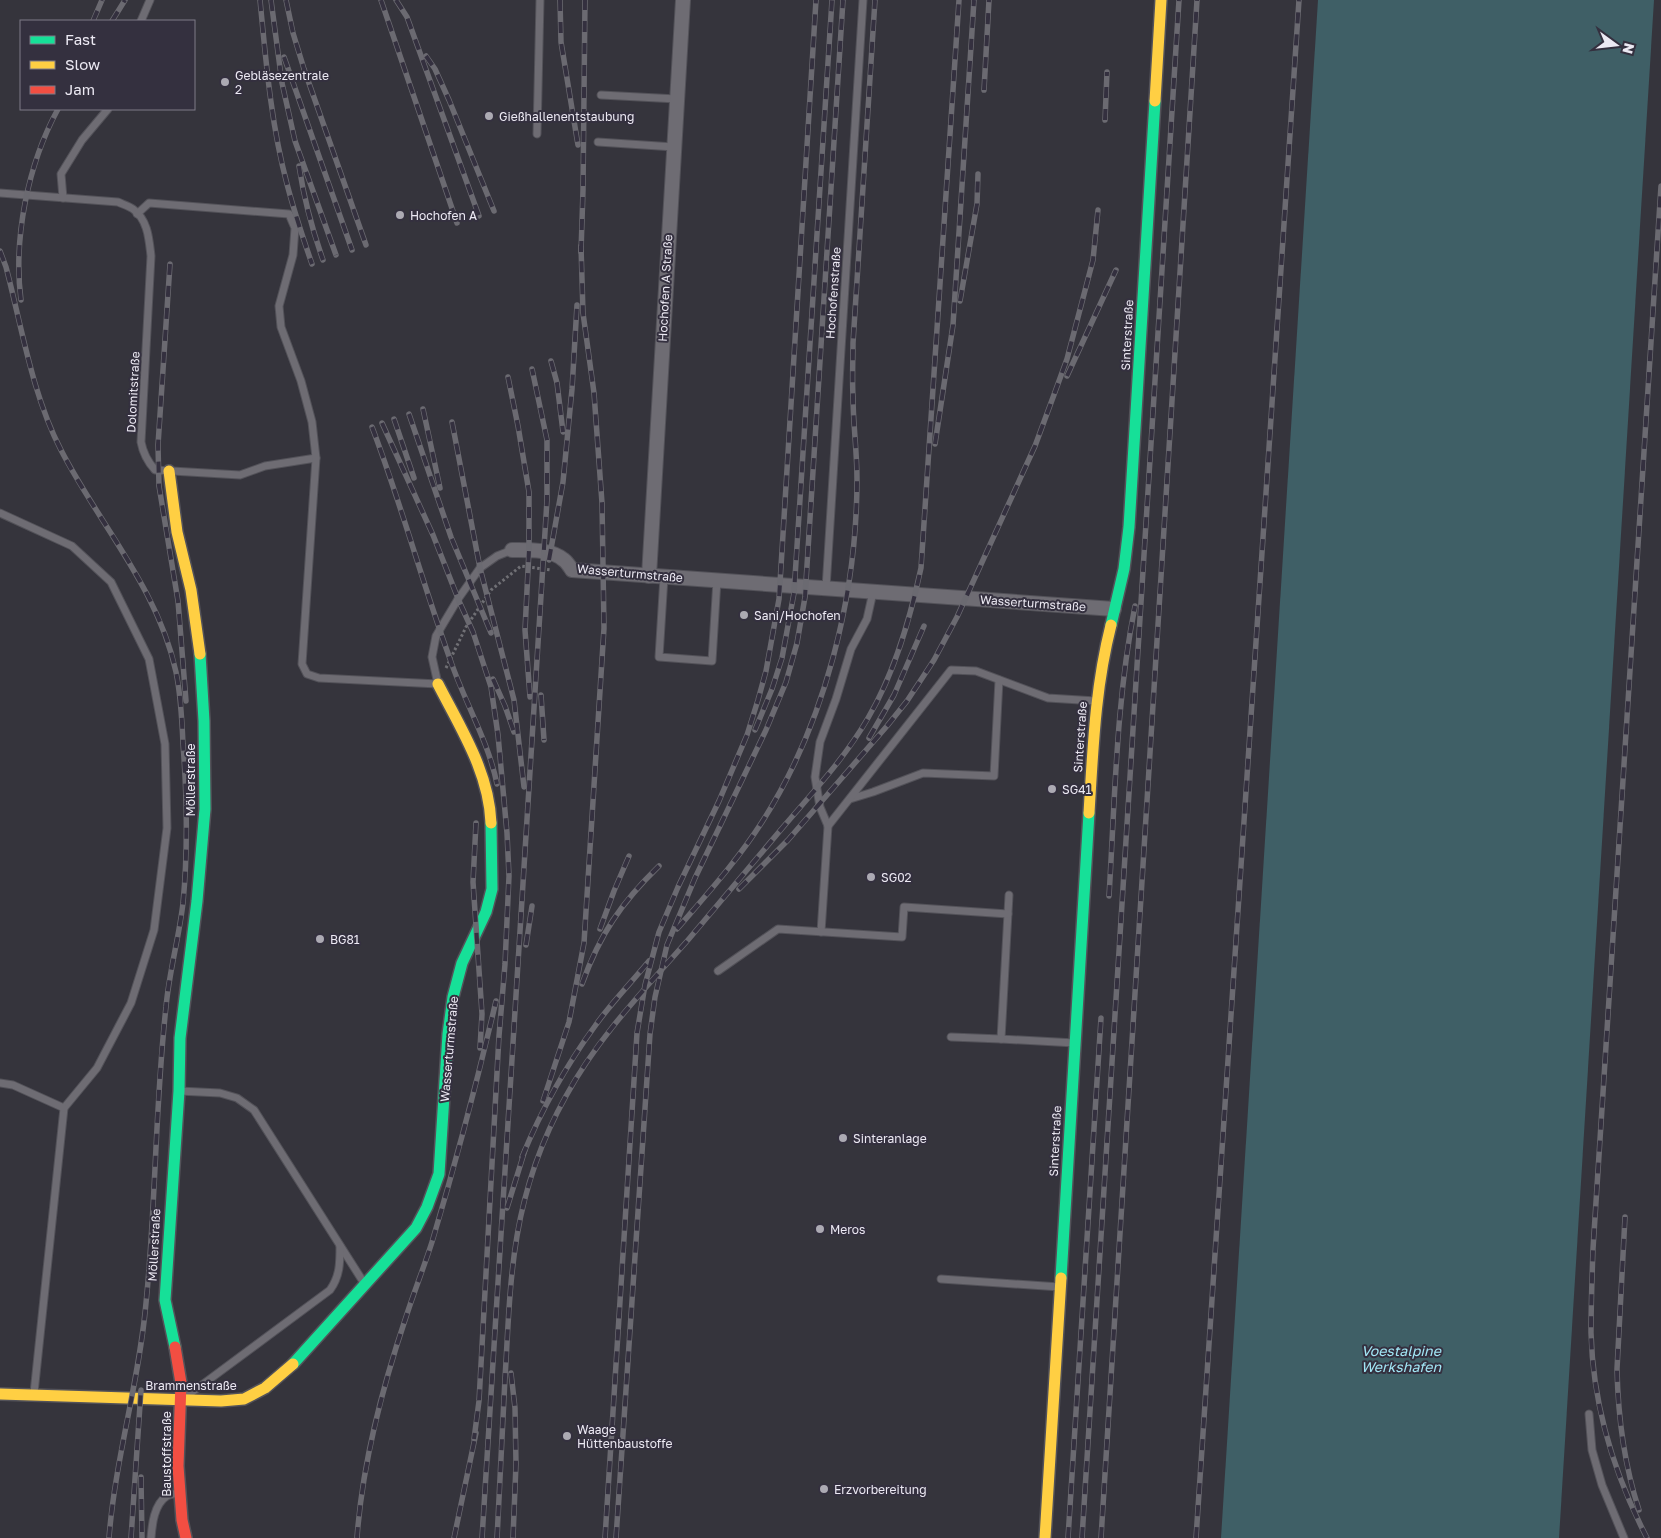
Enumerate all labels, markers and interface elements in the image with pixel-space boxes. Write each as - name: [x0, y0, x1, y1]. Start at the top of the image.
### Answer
- legend: [20, 20, 195, 110]
- north arrow: [1591, 20, 1641, 70]
- text: Fast: [65, 30, 96, 48]
- text: N: [1619, 41, 1639, 56]
- text: Slow: [65, 55, 100, 73]
- place label: Gebläsezentrale 2: [235, 68, 329, 97]
- marker: Gebläsezentrale 2: [219, 76, 231, 88]
- text: Jam: [65, 80, 95, 98]
- place label: Gießhallenentstaubung: [499, 109, 634, 124]
- marker: Gießhallenentstaubung: [483, 110, 495, 122]
- place label: Hochofen A: [410, 208, 477, 223]
- marker: Hochofen A: [394, 209, 406, 221]
- street label: Hochofen A Straße: [655, 234, 675, 342]
- street label: Hochofenstraße: [822, 246, 844, 340]
- street label: Sinterstraße: [1118, 299, 1136, 371]
- street label: Dolomitstraße: [123, 351, 143, 433]
- street label: Wasserturmstraße: [576, 561, 684, 585]
- street label: Wasserturmstraße: [980, 592, 1087, 614]
- place label: Sani/Hochofen: [754, 608, 841, 623]
- marker: Sani/Hochofen: [738, 609, 750, 621]
- street label: Sinterstraße: [1070, 701, 1090, 773]
- street label: Möllerstraße: [183, 743, 198, 817]
- place label: SG41: [1062, 782, 1091, 797]
- marker: SG41: [1046, 783, 1058, 795]
- place label: SG02: [881, 870, 912, 885]
- marker: SG02: [865, 871, 877, 883]
- place label: BG81: [330, 932, 360, 947]
- marker: BG81: [314, 933, 326, 945]
- street label: Wasserturmstraße: [437, 995, 461, 1103]
- street label: Sinterstraße: [1046, 1105, 1064, 1177]
- place label: Sinteranlage: [853, 1131, 927, 1146]
- marker: Sinteranlage: [837, 1132, 849, 1144]
- street label: Möllerstraße: [145, 1208, 163, 1282]
- place label: Meros: [830, 1222, 865, 1237]
- marker: Meros: [814, 1223, 826, 1235]
- water label: Voestalpine Werkshafen: [1361, 1342, 1442, 1375]
- street label: Brammenstraße: [145, 1378, 237, 1393]
- street label: Baustoffstraße: [159, 1411, 174, 1497]
- place label: Waage Hüttenbaustoffe: [577, 1422, 673, 1451]
- marker: Waage Hüttenbaustoffe: [561, 1430, 573, 1442]
- place label: Erzvorbereitung: [834, 1482, 927, 1497]
- marker: Erzvorbereitung: [818, 1483, 830, 1495]

